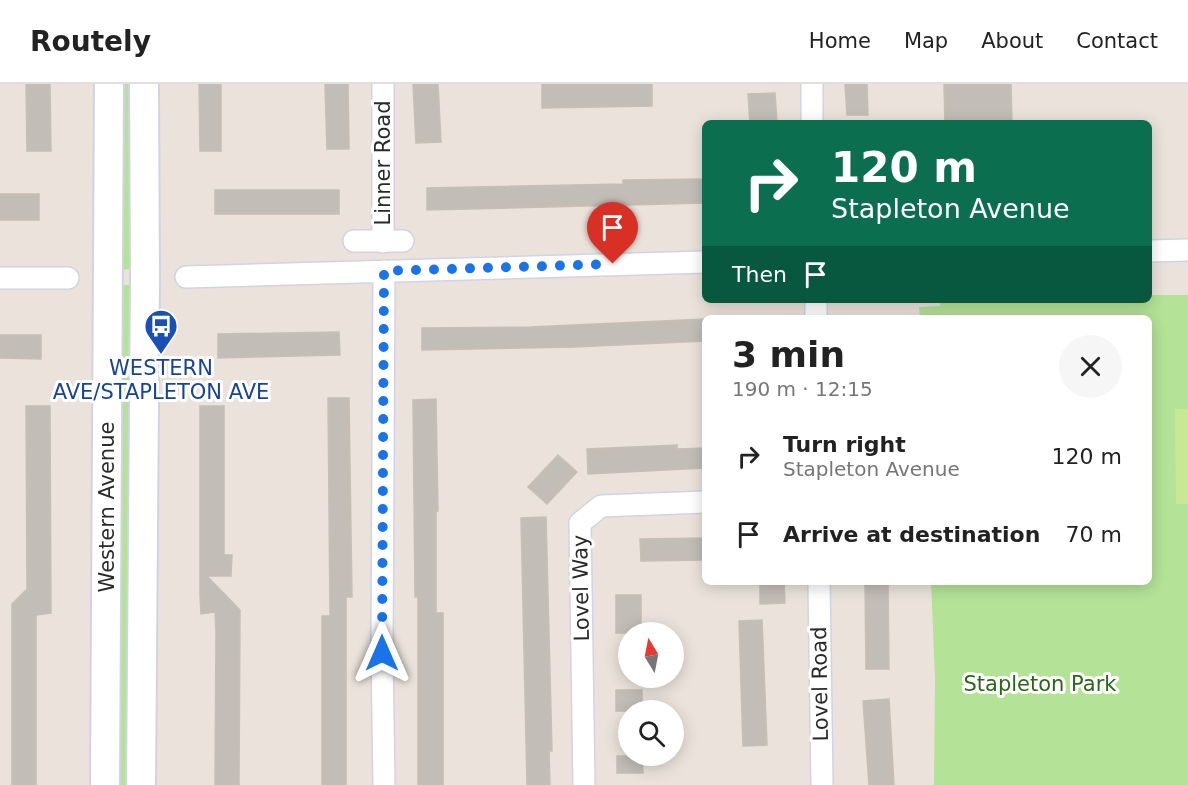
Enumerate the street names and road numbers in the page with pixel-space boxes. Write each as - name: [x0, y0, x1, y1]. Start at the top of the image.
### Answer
- street label: Linner Road: [371, 100, 395, 226]
- street label: Western Avenue: [95, 422, 119, 592]
- street label: Lovel Way: [568, 534, 594, 642]
- street label: Lovel Road: [807, 626, 833, 742]

